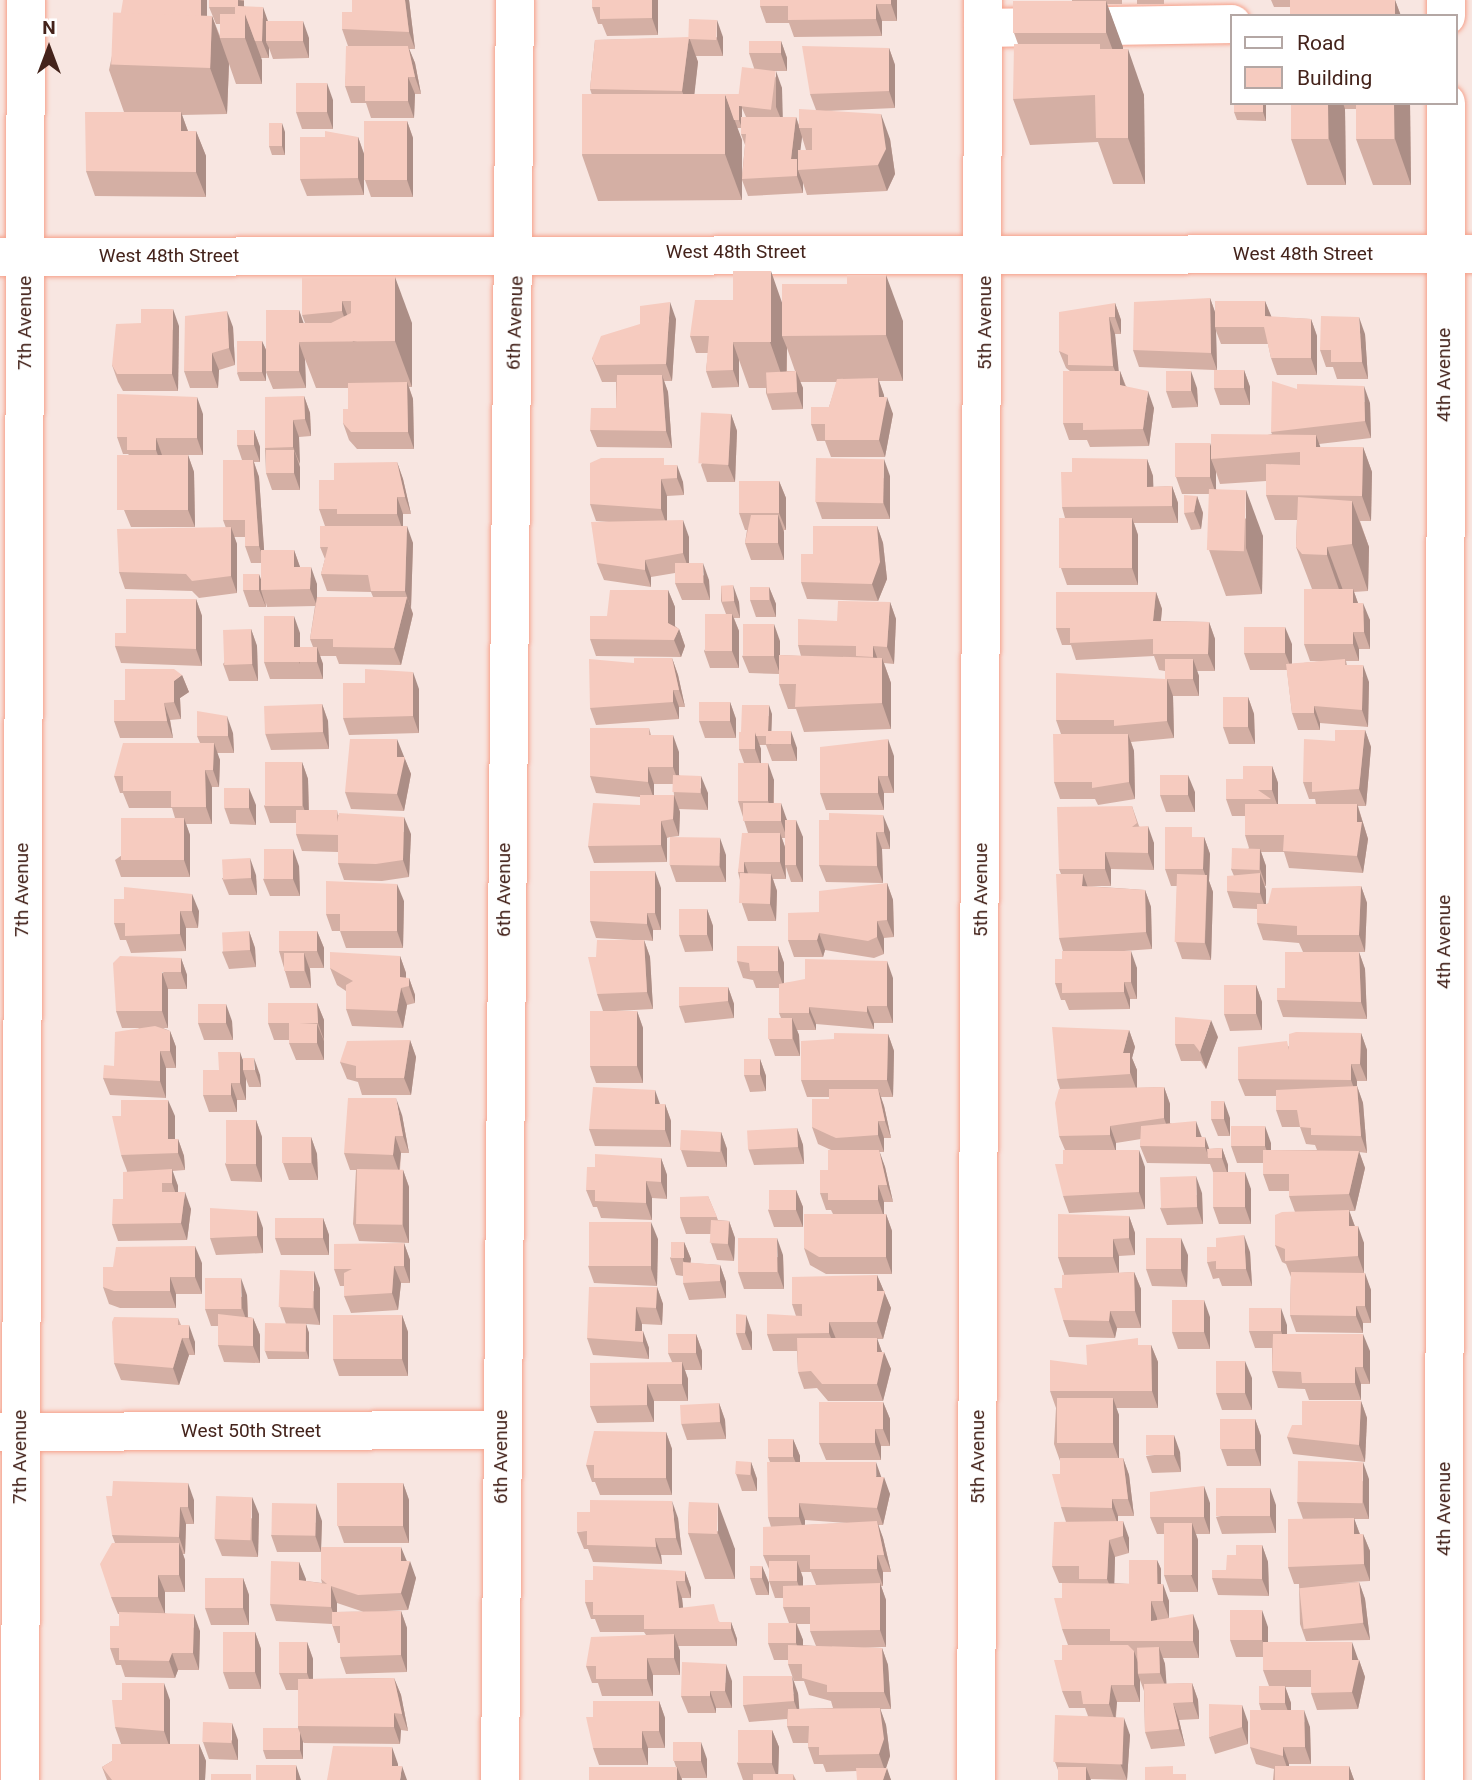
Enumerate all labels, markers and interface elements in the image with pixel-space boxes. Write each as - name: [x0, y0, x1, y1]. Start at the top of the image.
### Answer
- north arrow: [14, 14, 84, 84]
- legend: [1230, 14, 1458, 105]
- text: N: [42, 16, 56, 39]
- text: Road: [1297, 31, 1345, 55]
- text: Building: [1297, 66, 1372, 90]
- street label: West 48th Street: [666, 241, 806, 263]
- street label: West 48th Street: [1233, 243, 1373, 265]
- street label: West 48th Street: [99, 245, 239, 267]
- street label: 7th Avenue: [14, 276, 36, 370]
- street label: 6th Avenue: [502, 276, 528, 370]
- street label: 5th Avenue: [974, 276, 996, 370]
- street label: 4th Avenue: [1433, 328, 1455, 422]
- street label: 7th Avenue: [11, 843, 33, 937]
- street label: 6th Avenue: [493, 843, 515, 937]
- street label: 5th Avenue: [970, 843, 992, 937]
- street label: 4th Avenue: [1433, 895, 1455, 989]
- street label: 7th Avenue: [9, 1410, 31, 1504]
- street label: 6th Avenue: [490, 1410, 512, 1504]
- street label: 5th Avenue: [967, 1410, 989, 1504]
- street label: West 50th Street: [181, 1420, 321, 1442]
- street label: 4th Avenue: [1433, 1462, 1455, 1556]

